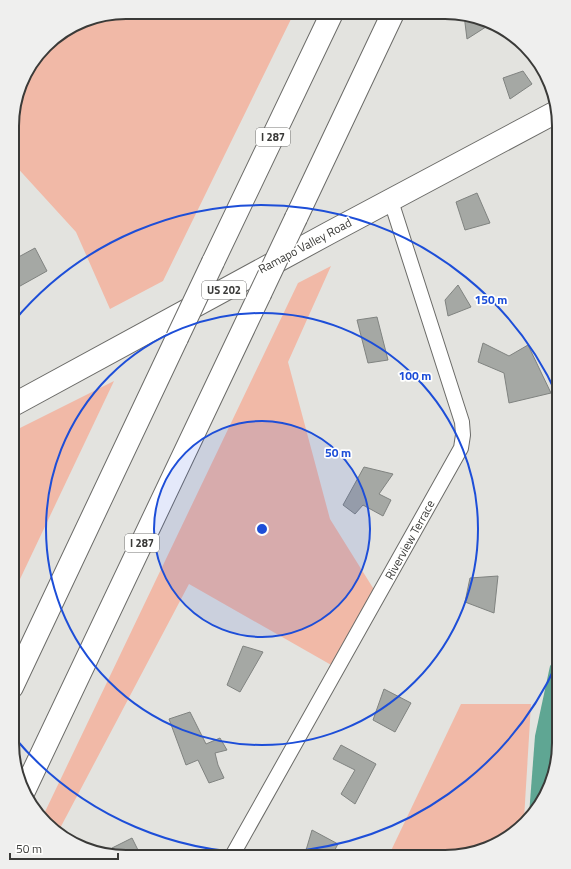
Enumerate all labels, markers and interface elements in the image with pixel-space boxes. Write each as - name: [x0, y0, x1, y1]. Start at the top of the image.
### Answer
- road number: I 287: [256, 128, 290, 146]
- street label: Ramapo Valley Road: [255, 213, 355, 278]
- road number: US 202: [202, 281, 246, 299]
- text: 150 m: [475, 290, 507, 309]
- text: 100 m: [399, 366, 431, 385]
- text: 50 m: [325, 443, 351, 462]
- street label: Riverview Terrace: [380, 496, 439, 583]
- centre of rings: [255, 522, 269, 536]
- road number: I 287: [125, 534, 159, 552]
- scale bar: [10, 835, 118, 861]
- text: 50 m: [16, 839, 42, 858]

